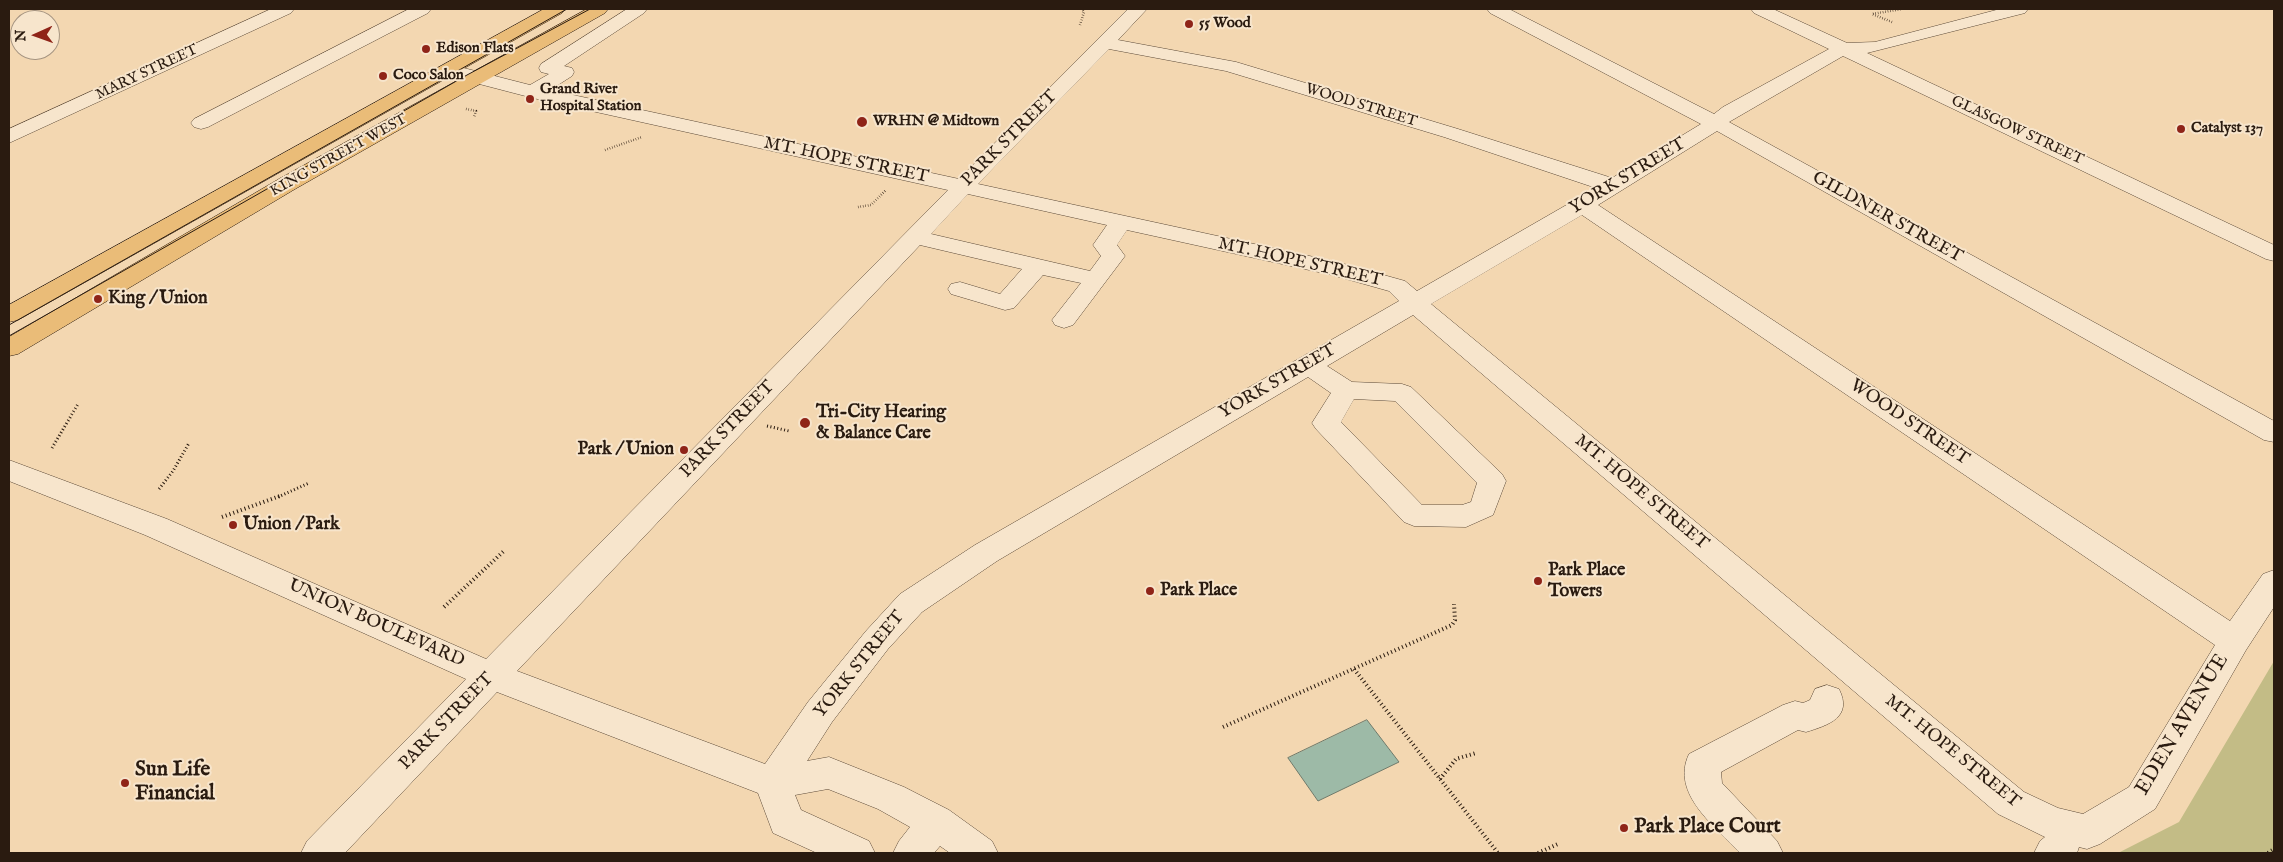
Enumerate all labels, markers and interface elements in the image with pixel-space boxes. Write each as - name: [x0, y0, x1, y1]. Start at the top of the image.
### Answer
- north arrow: [10, 10, 60, 60]
- place label: 55 Wood: [1199, 15, 1251, 33]
- marker: 55 Wood: [1183, 18, 1195, 30]
- text: N: [12, 29, 30, 42]
- place label: Edison Flats: [436, 40, 514, 58]
- street label: MARY STREET: [93, 41, 201, 105]
- marker: Edison Flats: [420, 43, 432, 55]
- place label: Coco Salon: [393, 67, 464, 85]
- marker: Coco Salon: [377, 70, 389, 82]
- street label: WOOD STREET: [1303, 80, 1419, 132]
- place label: Grand River Hospital Station: [540, 81, 641, 116]
- street label: PARK STREET: [958, 87, 1062, 191]
- street label: GLASGOW STREET: [1948, 92, 2086, 170]
- marker: Grand River Hospital Station: [524, 93, 536, 105]
- street label: KING STREET WEST: [268, 111, 410, 201]
- place label: WRHN @ Midtown: [873, 113, 999, 131]
- marker: WRHN @ Midtown: [855, 115, 869, 129]
- place label: Catalyst 137: [2191, 120, 2263, 138]
- marker: Catalyst 137: [2175, 123, 2187, 135]
- street label: MT. HOPE STREET: [762, 133, 930, 189]
- street label: YORK STREET: [1566, 134, 1690, 220]
- street label: GILDNER STREET: [1808, 168, 1966, 268]
- street label: MT. HOPE STREET: [1216, 234, 1384, 292]
- place label: King / Union: [108, 288, 208, 310]
- marker: King / Union: [92, 293, 104, 305]
- street label: YORK STREET: [1216, 340, 1340, 424]
- street label: WOOD STREET: [1845, 375, 1973, 471]
- street label: PARK STREET: [676, 377, 780, 483]
- place label: Tri-City Hearing & Balance Care: [816, 402, 946, 444]
- marker: Tri-City Hearing & Balance Care: [798, 416, 812, 430]
- street label: MT. HOPE STREET: [1570, 431, 1712, 555]
- place label: Park / Union: [577, 439, 674, 461]
- marker: Park / Union: [678, 444, 690, 456]
- place label: Union / Park: [243, 514, 340, 536]
- marker: Union / Park: [227, 519, 239, 531]
- place label: Park Place Towers: [1548, 560, 1625, 602]
- street label: UNION BOULEVARD: [285, 575, 467, 673]
- marker: Park Place Towers: [1532, 575, 1544, 587]
- place label: Park Place: [1160, 580, 1237, 602]
- marker: Park Place: [1144, 585, 1156, 597]
- street label: YORK STREET: [810, 607, 910, 723]
- street label: EDEN AVENUE: [2131, 650, 2235, 800]
- street label: PARK STREET: [395, 669, 499, 775]
- street label: MT. HOPE STREET: [1880, 691, 2024, 813]
- place label: Sun Life Financial: [135, 758, 215, 808]
- marker: Sun Life Financial: [119, 777, 131, 789]
- place label: Park Place Court: [1634, 815, 1781, 841]
- marker: Park Place Court: [1618, 822, 1630, 834]

